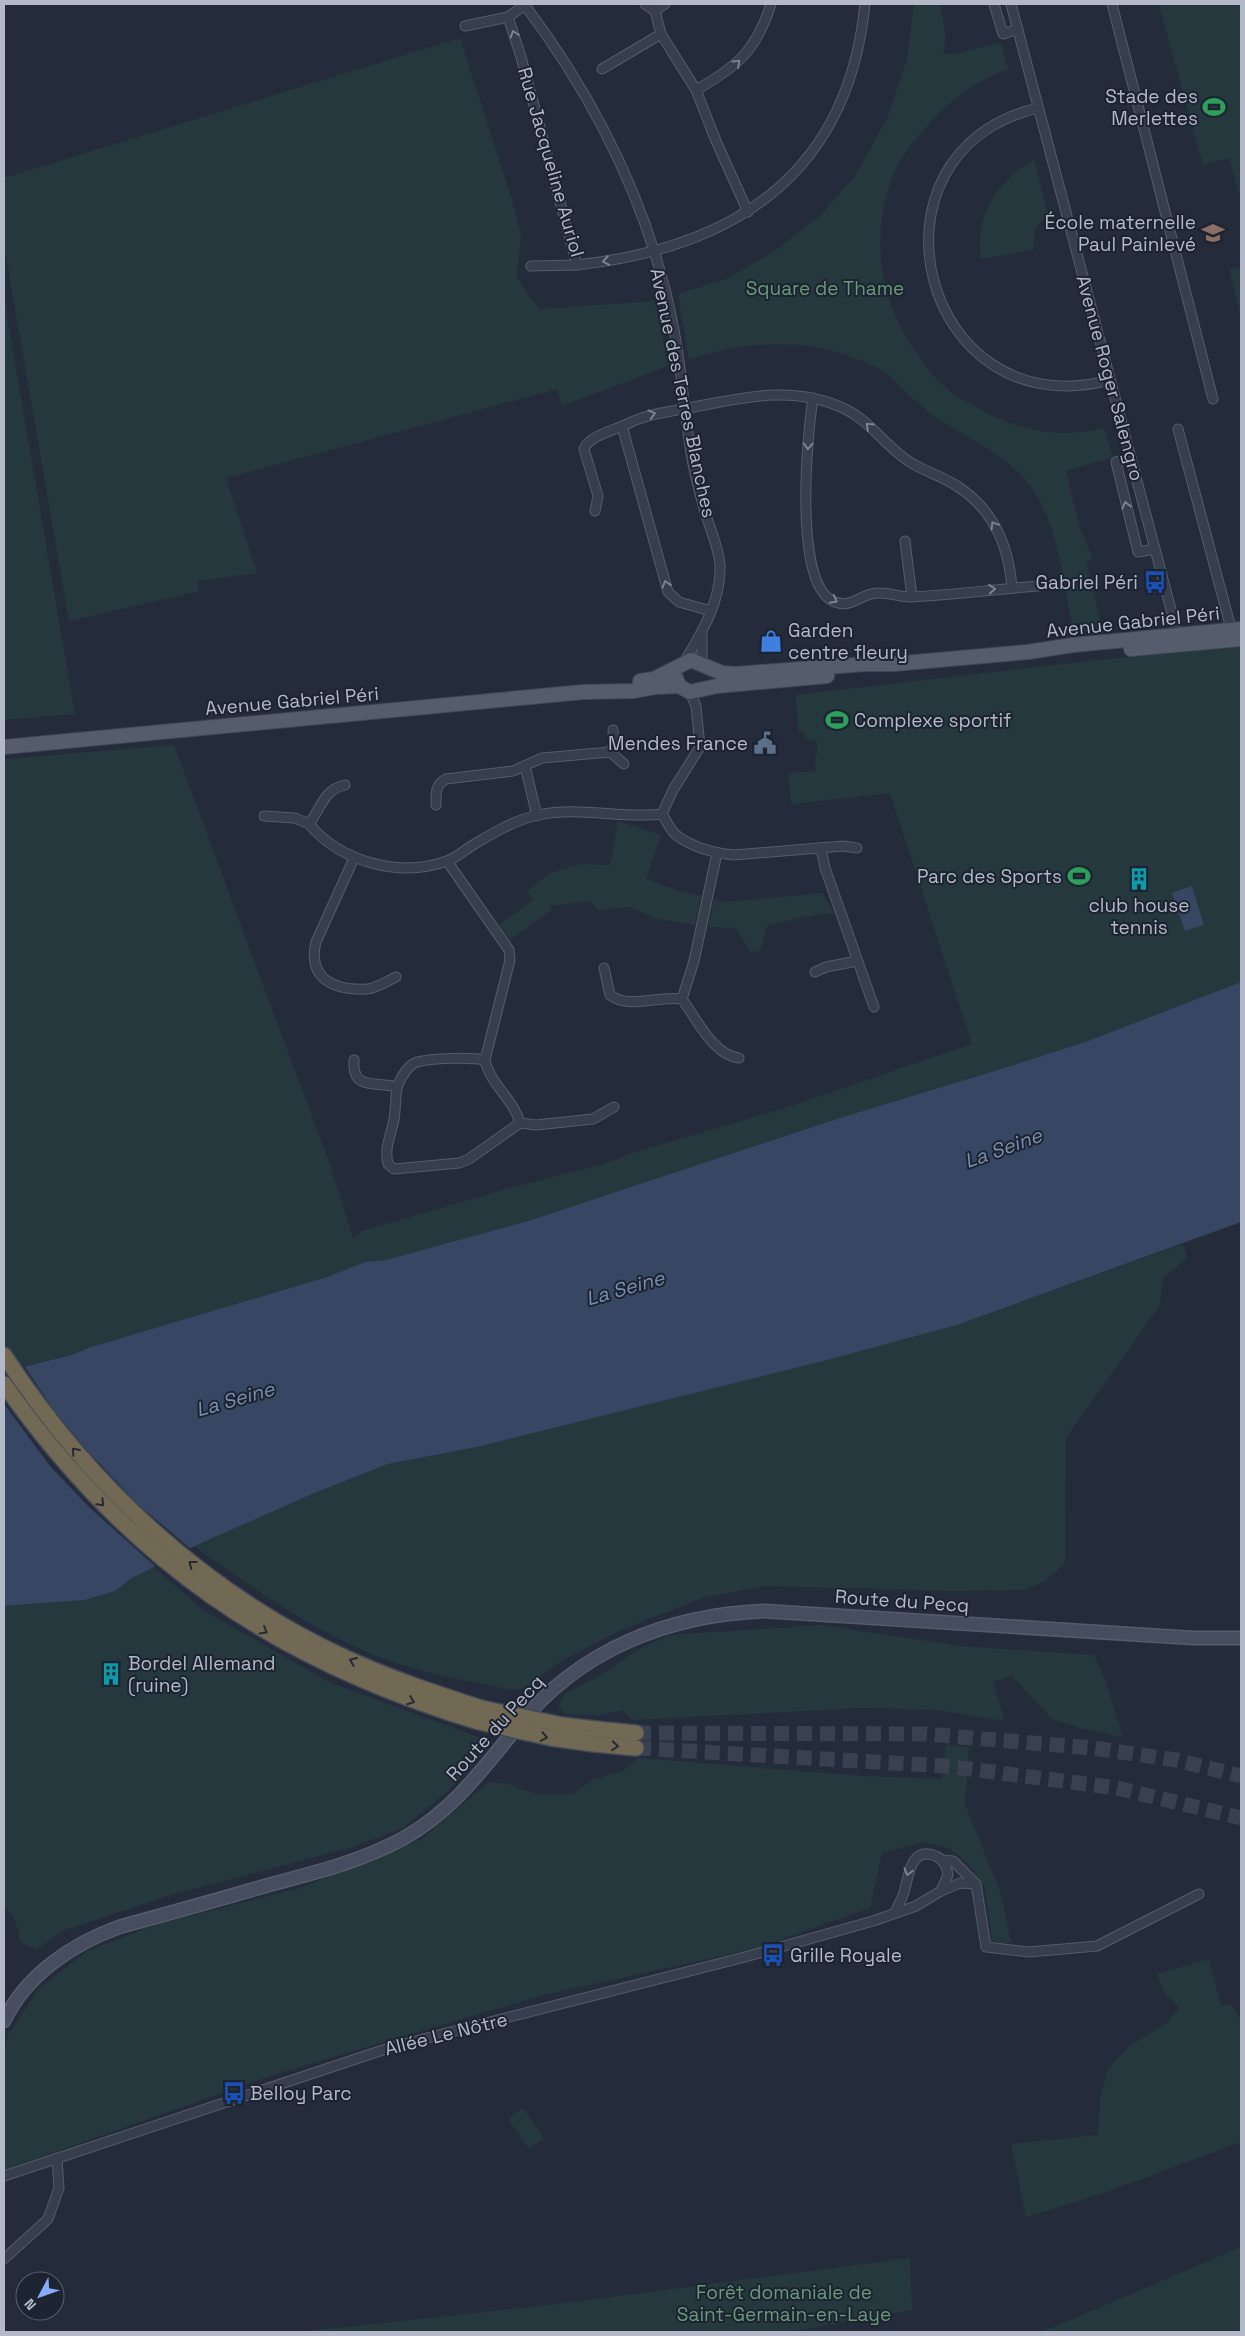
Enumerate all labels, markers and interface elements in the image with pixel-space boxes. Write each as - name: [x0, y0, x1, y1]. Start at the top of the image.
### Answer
- one-way arrow: [510, 31, 520, 39]
- one-way arrow: [731, 60, 740, 69]
- street label: Rue Jacqueline Auriol: [512, 64, 590, 260]
- place label: Stade des Merlettes: [1105, 84, 1198, 131]
- sports icon: Stade des Merlettes: [1201, 94, 1227, 120]
- place label: École maternelle Paul Painlevé: [1044, 210, 1196, 257]
- school or university icon: École maternelle Paul Painlevé: [1200, 220, 1226, 246]
- one-way arrow: [601, 255, 610, 265]
- street label: Avenue des Terres Blanches: [644, 266, 722, 520]
- street label: Avenue Roger Salengro: [1070, 272, 1150, 484]
- park label: Square de Thame: [746, 276, 904, 301]
- one-way arrow: [647, 409, 656, 419]
- one-way arrow: [865, 423, 874, 432]
- one-way arrow: [802, 443, 813, 451]
- one-way arrow: [1121, 500, 1132, 509]
- one-way arrow: [991, 521, 1001, 530]
- bus stop icon: Gabriel Péri: [1142, 569, 1168, 595]
- place label: Gabriel Péri: [1036, 570, 1138, 595]
- one-way arrow: [662, 581, 672, 589]
- one-way arrow: [988, 584, 996, 595]
- one-way arrow: [829, 594, 838, 604]
- street label: Avenue Gabriel Péri: [1045, 600, 1221, 644]
- place label: Garden centre fleury: [788, 618, 908, 665]
- shop icon: Garden centre fleury: [758, 628, 784, 654]
- street label: Avenue Gabriel Péri: [204, 681, 380, 721]
- sports icon: Complexe sportif: [824, 707, 850, 733]
- place label: Complexe sportif: [854, 708, 1012, 733]
- public building icon: Mendes France: [752, 730, 778, 756]
- place label: Mendes France: [608, 731, 748, 756]
- sports icon: Parc des Sports: [1066, 863, 1092, 889]
- place label: Parc des Sports: [917, 864, 1062, 889]
- building icon: club house tennis: [1126, 866, 1152, 892]
- place label: club house tennis: [1088, 893, 1190, 940]
- water label: La Seine: [961, 1122, 1046, 1174]
- water label: La Seine: [583, 1264, 668, 1312]
- water label: La Seine: [193, 1375, 278, 1423]
- one-way arrow: [71, 1448, 80, 1457]
- one-way arrow: [95, 1497, 104, 1506]
- one-way arrow: [188, 1561, 198, 1570]
- street label: Route du Pecq: [834, 1584, 970, 1618]
- one-way arrow: [259, 1625, 268, 1635]
- place label: Bordel Allemand (ruine): [128, 1651, 276, 1698]
- one-way arrow: [349, 1657, 358, 1668]
- building icon: Bordel Allemand (ruine): [98, 1661, 124, 1687]
- street label: Route du Pecq: [441, 1670, 549, 1786]
- one-way arrow: [406, 1695, 414, 1705]
- one-way arrow: [540, 1731, 548, 1741]
- one-way arrow: [611, 1740, 619, 1751]
- one-way arrow: [904, 1868, 914, 1876]
- bus stop icon: Grille Royale: [760, 1942, 786, 1968]
- place label: Grille Royale: [790, 1943, 902, 1968]
- street label: Allée Le Nôtre: [382, 2007, 510, 2061]
- bus stop icon: Belloy Parc: [221, 2080, 247, 2106]
- place label: Belloy Parc: [250, 2081, 352, 2106]
- north arrow: [15, 2271, 65, 2321]
- park label: Forêt domaniale de Saint-Germain-en-Laye: [677, 2280, 891, 2327]
- text: N: [20, 2295, 40, 2314]

